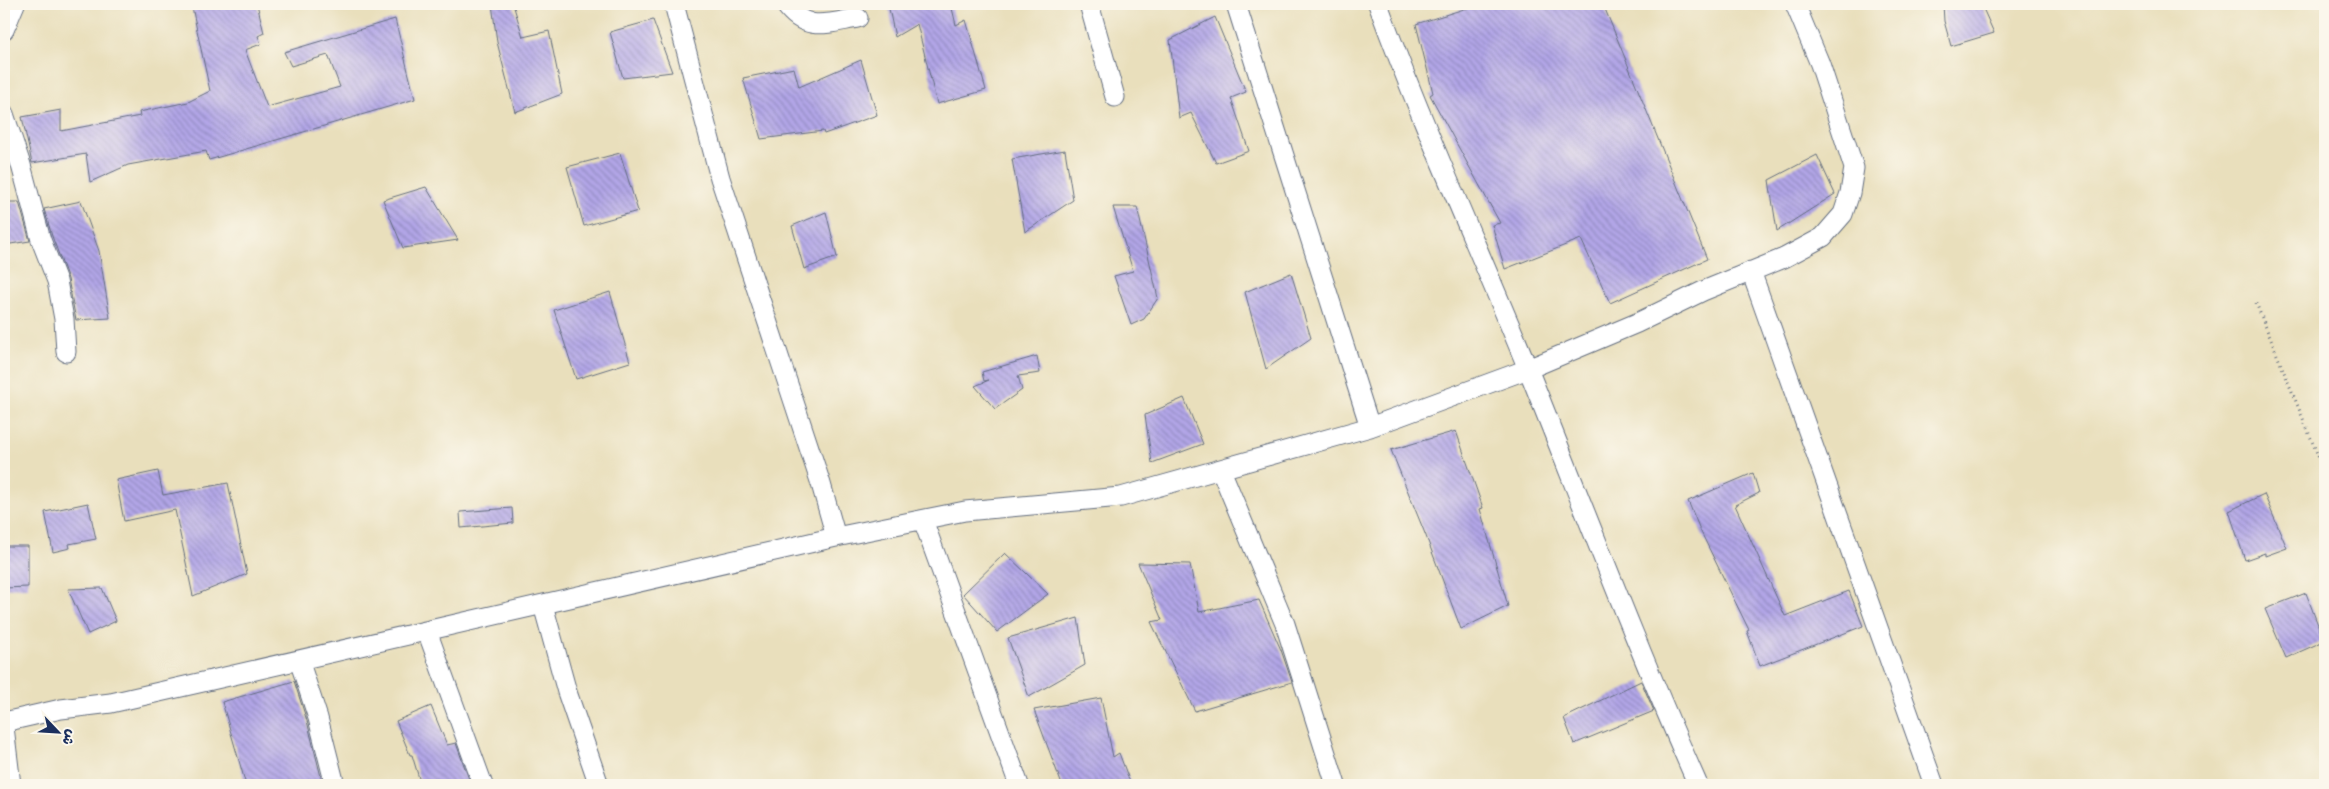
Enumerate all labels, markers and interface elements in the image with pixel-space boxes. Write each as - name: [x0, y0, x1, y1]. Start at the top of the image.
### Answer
- north arrow: [32, 706, 82, 756]
- text: ش: [58, 727, 82, 749]

